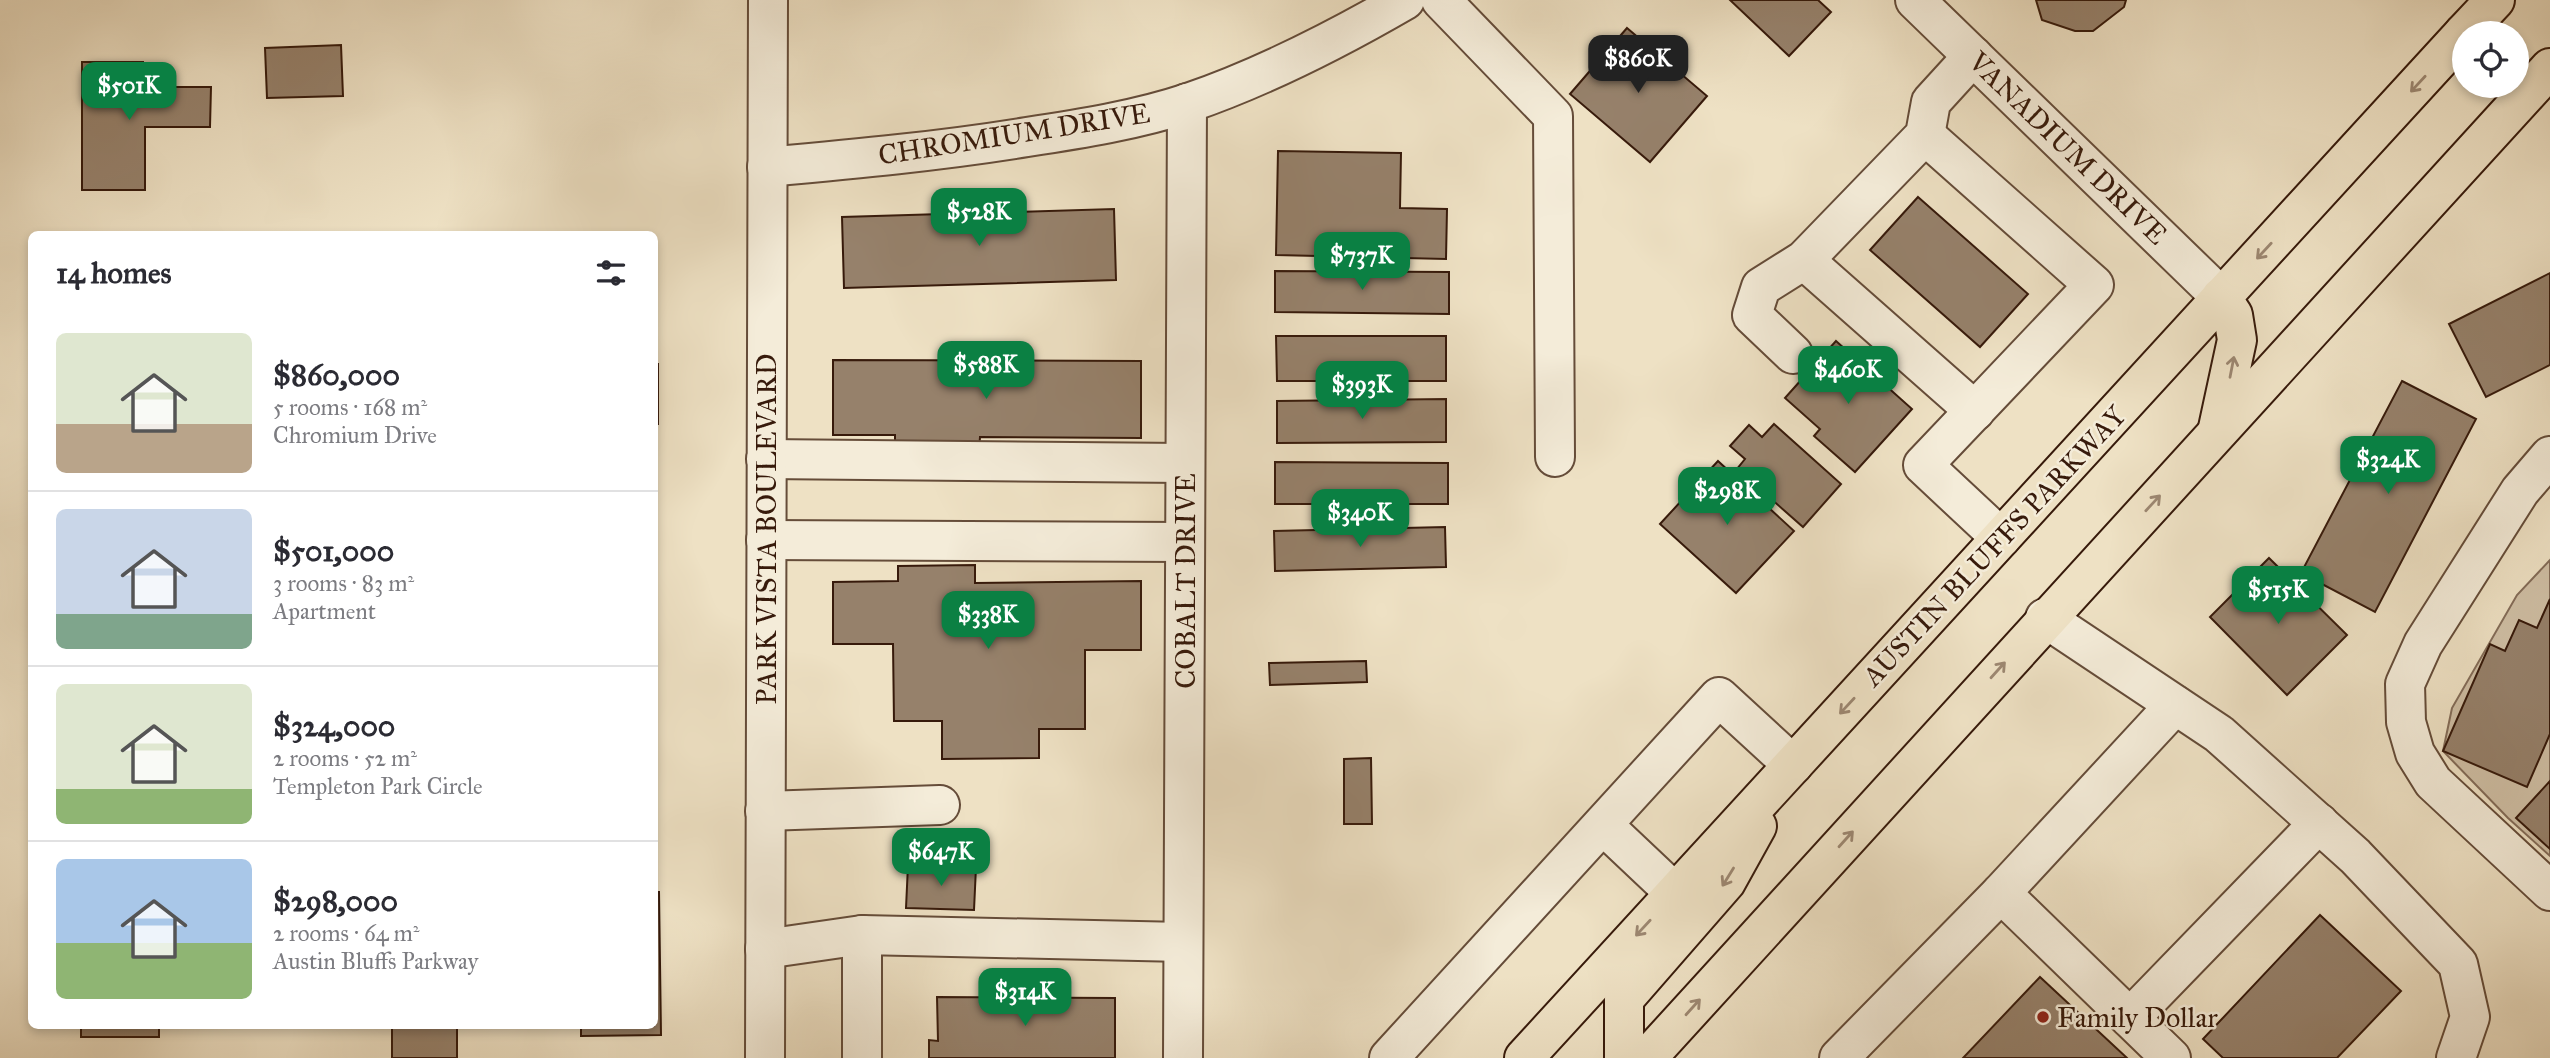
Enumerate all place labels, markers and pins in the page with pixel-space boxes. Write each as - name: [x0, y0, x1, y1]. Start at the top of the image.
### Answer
- pin: $860K: [1589, 36, 1687, 95]
- pin: $501K: [80, 62, 178, 122]
- pin: $528K: [930, 188, 1028, 248]
- pin: $737K: [1313, 232, 1411, 292]
- pin: $588K: [937, 342, 1035, 401]
- pin: $460K: [1799, 346, 1897, 406]
- pin: $393K: [1313, 362, 1411, 421]
- pin: $324K: [2339, 436, 2437, 496]
- pin: $298K: [1678, 468, 1776, 527]
- pin: $340K: [1311, 490, 1409, 549]
- pin: $515K: [2229, 566, 2327, 626]
- pin: $338K: [939, 592, 1037, 651]
- pin: $647K: [892, 828, 990, 888]
- pin: $314K: [976, 968, 1074, 1028]
- place label: Family Dollar: [2057, 1000, 2218, 1035]
- marker: Family Dollar: [2035, 1009, 2051, 1025]

